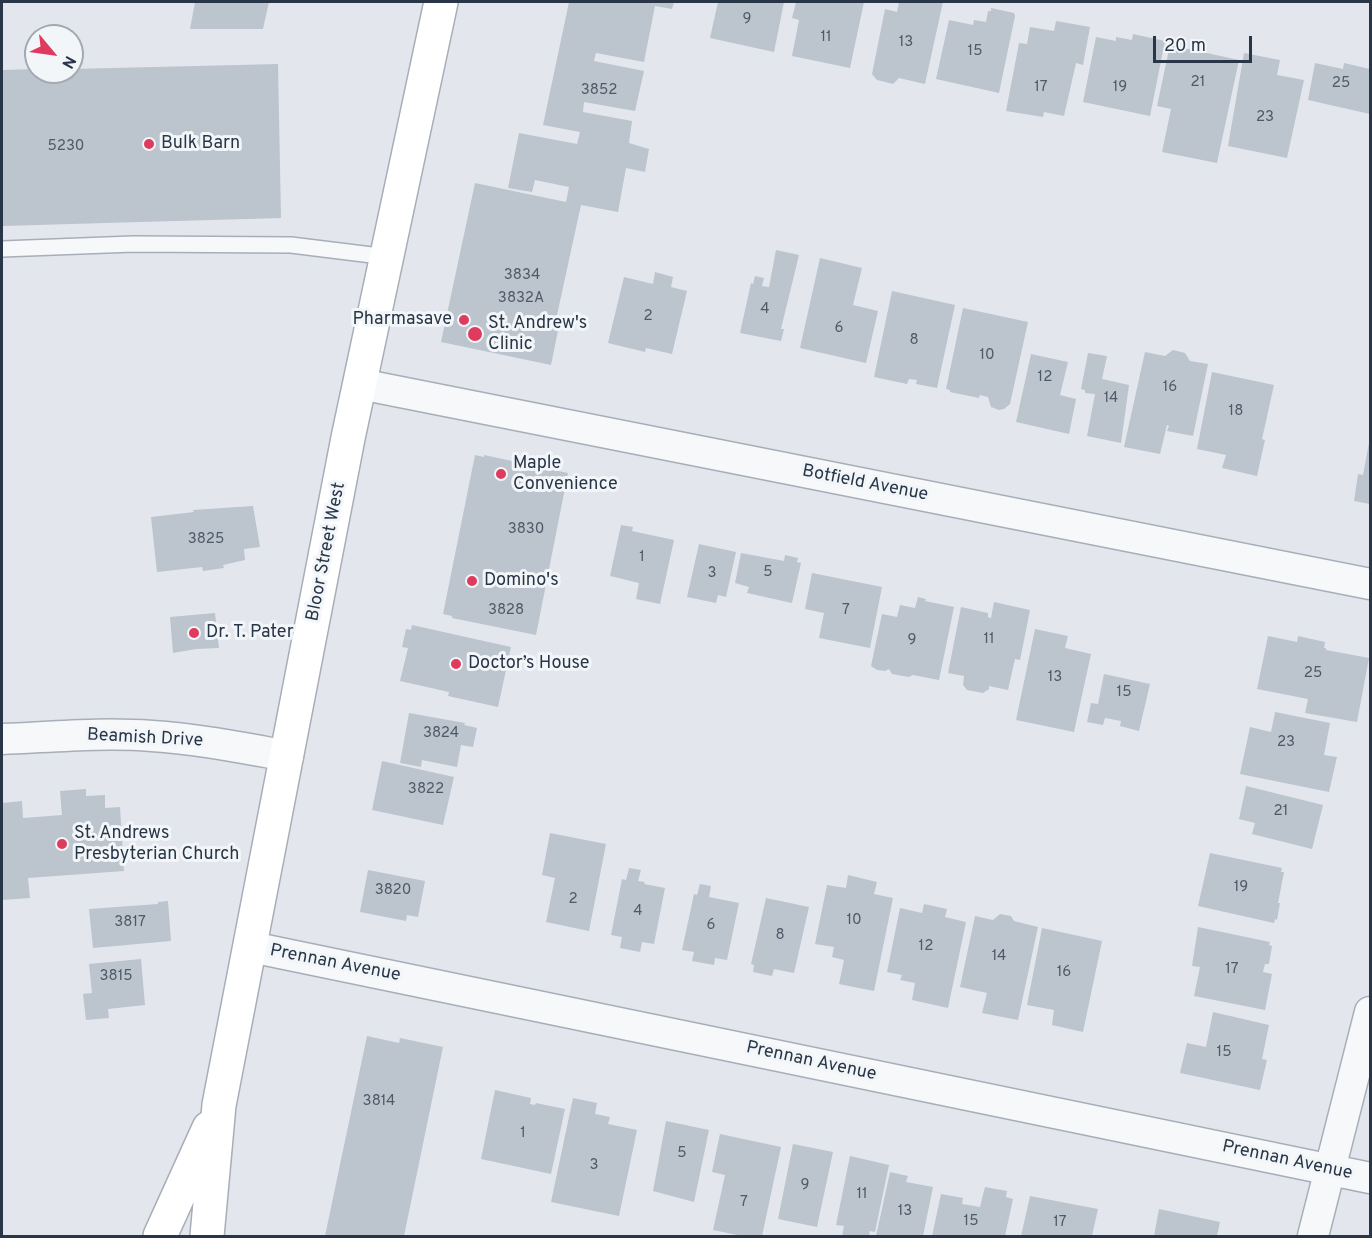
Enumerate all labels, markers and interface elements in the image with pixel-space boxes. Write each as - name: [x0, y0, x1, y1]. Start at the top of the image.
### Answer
- house number: 9: [743, 11, 751, 29]
- north arrow: [24, 24, 84, 84]
- scale bar: [1156, 24, 1255, 62]
- house number: 11: [820, 29, 832, 47]
- house number: 13: [899, 34, 913, 52]
- text: 20 m: [1164, 35, 1206, 58]
- house number: 15: [968, 43, 982, 61]
- text: N: [56, 52, 80, 72]
- house number: 21: [1191, 74, 1205, 92]
- house number: 25: [1332, 75, 1350, 93]
- house number: 17: [1034, 79, 1048, 97]
- house number: 19: [1113, 79, 1127, 97]
- house number: 3852: [581, 82, 617, 100]
- house number: 23: [1256, 109, 1274, 127]
- place label: Bulk Barn: [161, 133, 240, 155]
- marker: Bulk Barn: [142, 137, 156, 151]
- house number: 5230: [48, 138, 84, 156]
- house number: 3834: [504, 267, 540, 285]
- house number: 3832A: [498, 290, 544, 308]
- house number: 4: [760, 301, 770, 319]
- house number: 2: [643, 308, 653, 326]
- place label: Pharmasave: [353, 309, 452, 331]
- marker: Pharmasave: [457, 313, 471, 327]
- place label: St. Andrew's Clinic: [488, 313, 587, 356]
- house number: 6: [835, 320, 843, 338]
- marker: St. Andrew's Clinic: [466, 325, 484, 343]
- house number: 8: [909, 332, 919, 350]
- house number: 10: [979, 347, 995, 365]
- house number: 12: [1038, 369, 1052, 387]
- house number: 16: [1163, 379, 1177, 397]
- house number: 14: [1104, 390, 1118, 408]
- house number: 18: [1229, 403, 1243, 421]
- place label: Maple Convenience: [513, 453, 618, 496]
- street label: Botfield Avenue: [800, 461, 930, 507]
- marker: Maple Convenience: [494, 467, 508, 481]
- street label: Bloor Street West: [303, 481, 351, 623]
- house number: 3830: [508, 521, 544, 539]
- house number: 3825: [188, 531, 224, 549]
- house number: 1: [639, 549, 645, 567]
- house number: 5: [763, 564, 773, 582]
- house number: 3: [707, 565, 717, 583]
- place label: Domino's: [484, 570, 559, 592]
- marker: Domino's: [465, 574, 479, 588]
- house number: 3828: [488, 602, 524, 620]
- house number: 7: [842, 602, 850, 620]
- place label: Dr. T. Pater: [206, 622, 294, 644]
- marker: Dr. T. Pater: [187, 626, 201, 640]
- house number: 11: [983, 631, 995, 649]
- house number: 9: [908, 632, 916, 650]
- place label: Doctor’s House: [468, 653, 589, 675]
- marker: Doctor’s House: [449, 657, 463, 671]
- house number: 25: [1304, 665, 1322, 683]
- house number: 13: [1048, 669, 1062, 687]
- house number: 15: [1117, 684, 1131, 702]
- street label: Beamish Drive: [86, 725, 204, 753]
- house number: 3824: [423, 725, 459, 743]
- house number: 23: [1277, 734, 1295, 752]
- house number: 3822: [408, 781, 444, 799]
- house number: 21: [1274, 803, 1288, 821]
- place label: St. Andrews Presbyterian Church: [74, 823, 239, 866]
- marker: St. Andrews Presbyterian Church: [55, 837, 69, 851]
- house number: 19: [1234, 879, 1248, 897]
- house number: 3820: [375, 882, 411, 900]
- house number: 2: [568, 891, 578, 909]
- house number: 4: [633, 903, 643, 921]
- house number: 10: [846, 912, 862, 930]
- house number: 3817: [114, 914, 146, 932]
- house number: 6: [707, 917, 715, 935]
- house number: 8: [775, 927, 785, 945]
- house number: 12: [919, 938, 933, 956]
- street label: Prennan Avenue: [268, 941, 402, 987]
- house number: 14: [992, 948, 1006, 966]
- house number: 17: [1225, 961, 1239, 979]
- house number: 16: [1057, 964, 1071, 982]
- house number: 3815: [99, 968, 133, 986]
- street label: Prennan Avenue: [744, 1038, 878, 1086]
- house number: 15: [1217, 1044, 1231, 1062]
- house number: 3814: [363, 1093, 395, 1111]
- house number: 1: [520, 1125, 526, 1143]
- street label: Prennan Avenue: [1220, 1137, 1354, 1185]
- house number: 5: [677, 1145, 687, 1163]
- house number: 3: [589, 1157, 599, 1175]
- house number: 9: [801, 1177, 809, 1195]
- house number: 11: [856, 1186, 868, 1204]
- house number: 7: [740, 1194, 748, 1212]
- house number: 13: [898, 1203, 912, 1221]
- house number: 15: [964, 1213, 978, 1231]
- house number: 17: [1053, 1214, 1067, 1232]

